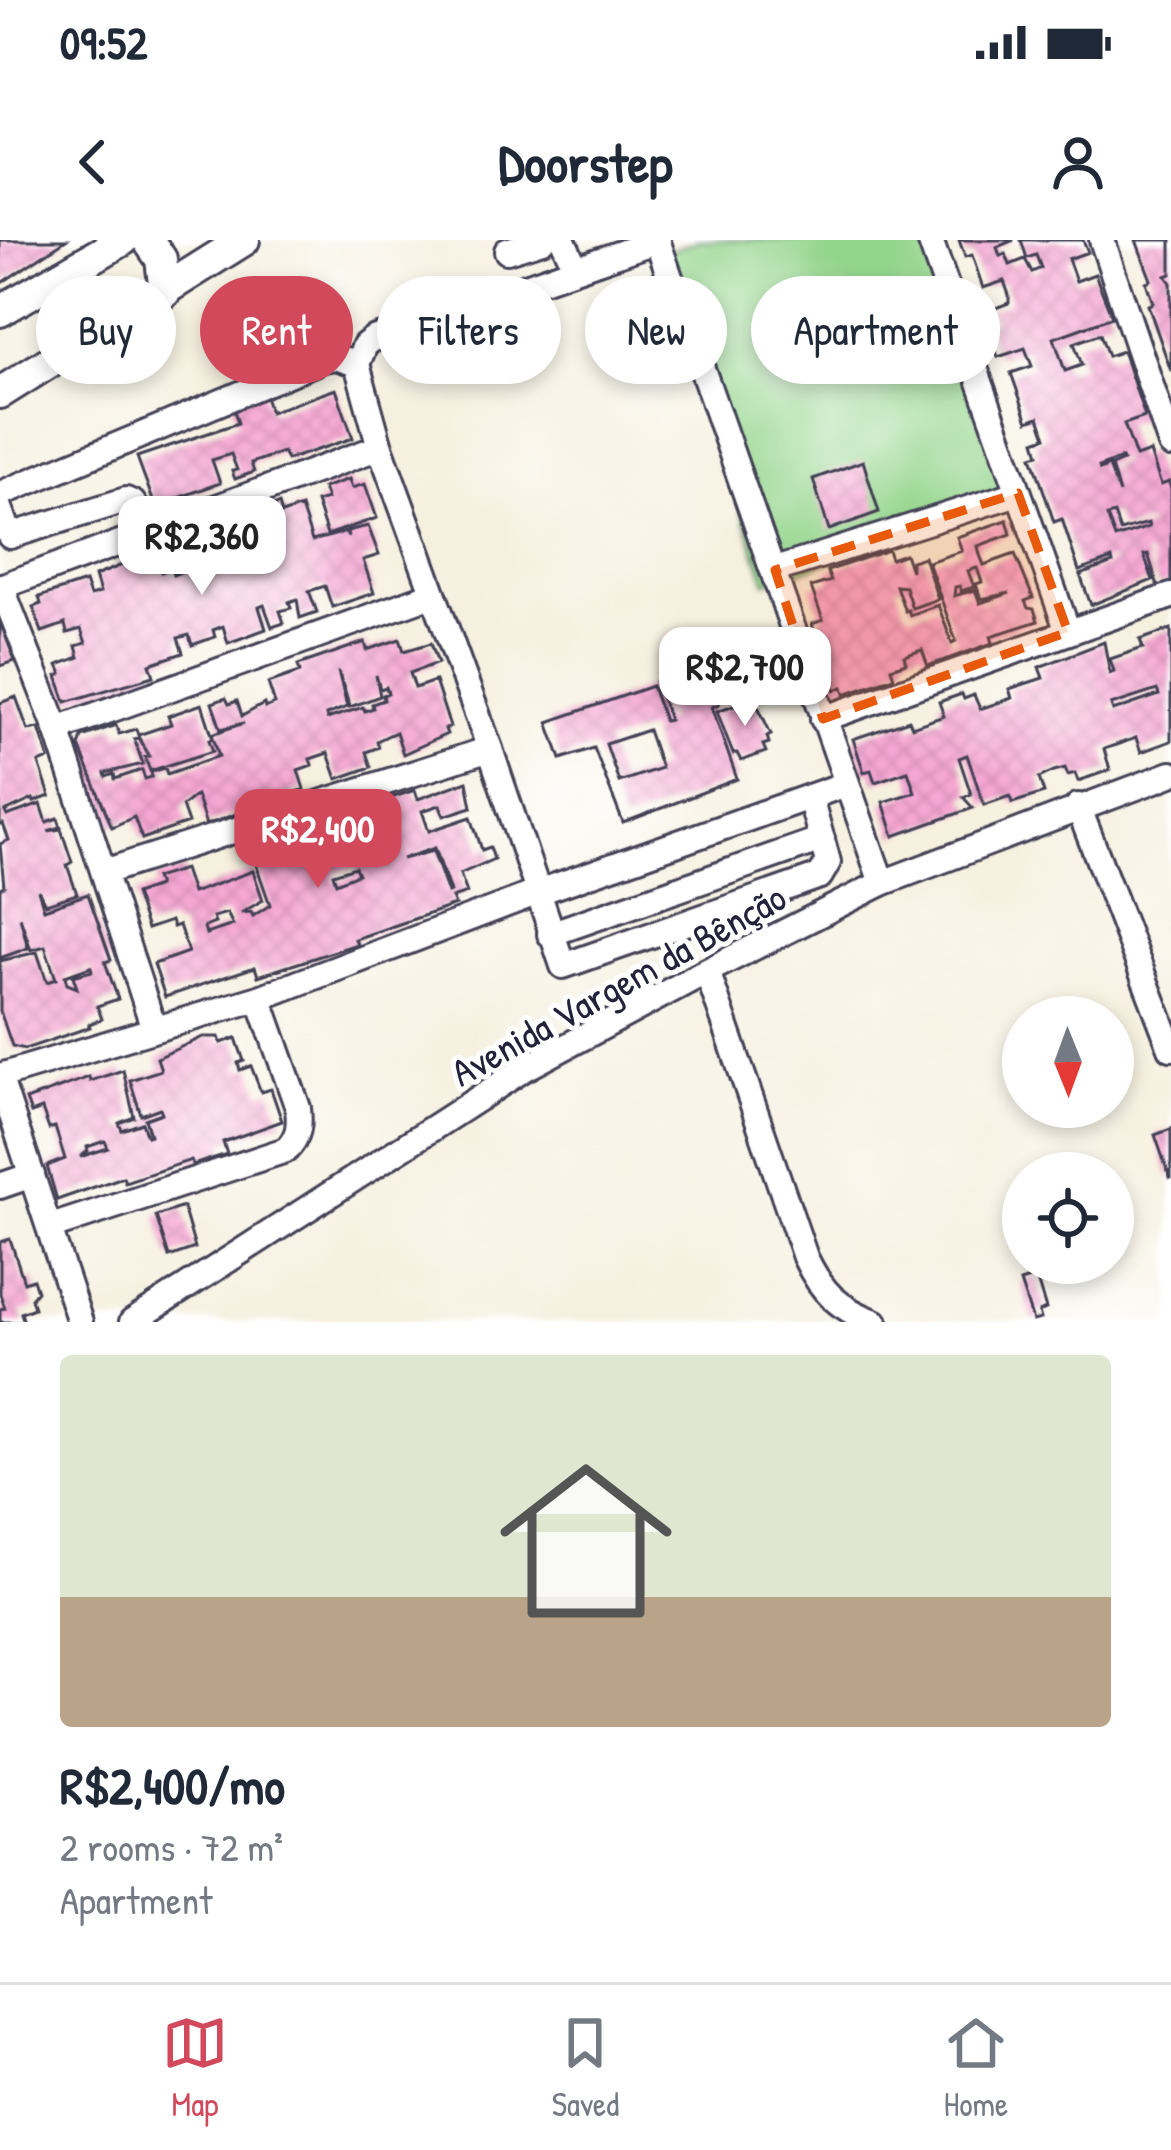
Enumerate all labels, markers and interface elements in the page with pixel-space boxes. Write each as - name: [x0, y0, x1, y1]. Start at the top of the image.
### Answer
- text: 09:52: [60, 12, 147, 73]
- text: Doorstep: [499, 126, 672, 199]
- icon: back: [60, 129, 126, 195]
- icon: person: [1045, 129, 1111, 195]
- chip: Buy: [36, 276, 176, 384]
- chip: Rent: [200, 276, 353, 384]
- chip: Filters: [377, 276, 561, 384]
- chip: New: [585, 276, 727, 384]
- chip: Apartment: [751, 276, 1000, 384]
- pin: R$2,360: [91, 496, 313, 598]
- text: R$2,360: [145, 508, 259, 561]
- pin: R$2,700: [634, 627, 856, 729]
- text: R$2,700: [686, 639, 804, 692]
- pin: R$2,400: [207, 789, 429, 891]
- text: R$2,400: [261, 801, 375, 854]
- street label: Avenida Vargem da Bênção: [441, 870, 795, 1098]
- north arrow: [1002, 996, 1134, 1128]
- map controls: [1002, 996, 1134, 1284]
- button: locate: [1002, 1152, 1134, 1284]
- icon: home: [478, 1433, 694, 1649]
- text: R$2,400/mo: [60, 1751, 285, 1820]
- text: 2 rooms · 72 m²: [60, 1820, 283, 1873]
- text: Apartment: [60, 1873, 213, 1926]
- tab: Map: [162, 2010, 228, 2126]
- tab: Saved: [552, 2010, 619, 2126]
- tab: Home: [943, 2010, 1009, 2126]

